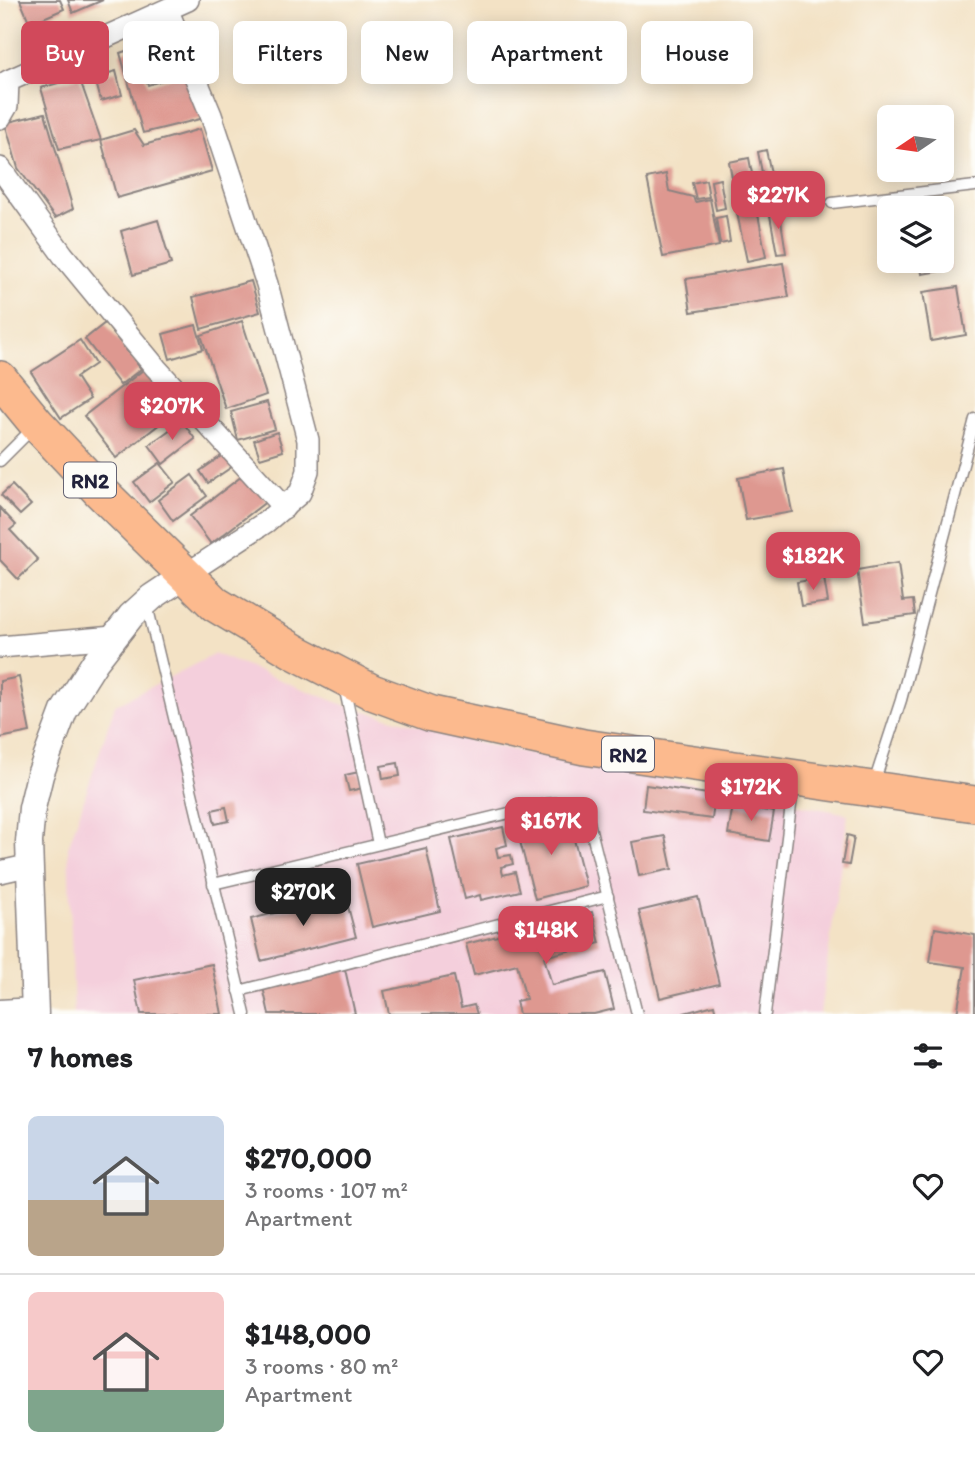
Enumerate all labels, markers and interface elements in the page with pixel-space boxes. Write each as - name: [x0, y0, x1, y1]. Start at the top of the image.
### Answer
- chip: Buy: [21, 21, 109, 84]
- chip: Rent: [123, 21, 219, 84]
- chip: Filters: [233, 21, 347, 84]
- chip: New: [361, 21, 453, 84]
- chip: Apartment: [467, 21, 627, 84]
- chip: House: [641, 21, 753, 84]
- north arrow: [877, 105, 954, 182]
- map controls: [877, 105, 954, 273]
- pin: $227K: [729, 172, 827, 231]
- text: $227K: [747, 180, 809, 208]
- button: layers: [877, 196, 954, 273]
- pin: $207K: [123, 382, 221, 442]
- text: $207K: [140, 391, 204, 419]
- road number: RN2: [64, 462, 116, 498]
- pin: $182K: [764, 532, 862, 592]
- text: $182K: [782, 541, 844, 569]
- road number: RN2: [602, 736, 654, 772]
- pin: $172K: [702, 764, 800, 823]
- text: $172K: [721, 772, 781, 800]
- pin: $167K: [502, 798, 600, 857]
- text: $167K: [521, 806, 581, 834]
- pin: $270K: [254, 869, 352, 928]
- text: $270K: [271, 877, 335, 905]
- pin: $148K: [497, 906, 595, 966]
- text: $148K: [514, 915, 578, 943]
- icon: filters: [909, 1037, 947, 1075]
- text: 7 homes: [28, 1038, 133, 1075]
- text: $270,000: [245, 1139, 372, 1176]
- icon: home: [84, 1144, 168, 1228]
- icon: heart: [909, 1167, 947, 1205]
- text: 3 rooms · 107 m²: [245, 1176, 408, 1204]
- text: Apartment: [245, 1204, 352, 1232]
- text: $148,000: [245, 1315, 371, 1352]
- icon: home: [84, 1320, 168, 1404]
- icon: heart: [909, 1343, 947, 1381]
- text: 3 rooms · 80 m²: [245, 1352, 399, 1380]
- text: Apartment: [245, 1380, 352, 1408]

